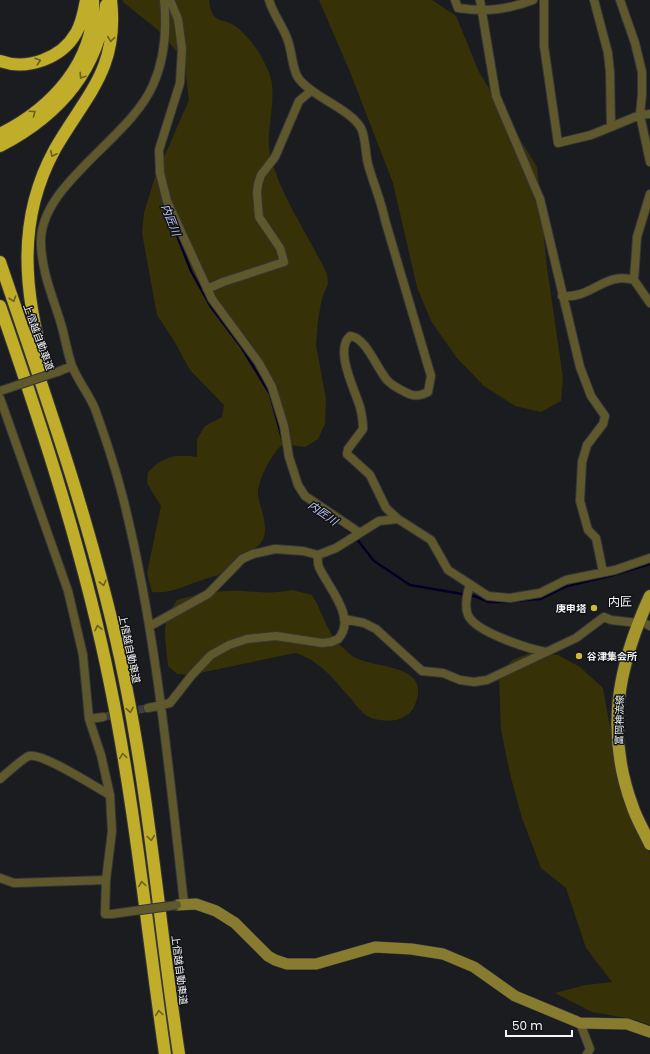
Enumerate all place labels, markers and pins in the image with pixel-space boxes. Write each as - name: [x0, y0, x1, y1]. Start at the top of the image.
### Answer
- place label: 庚申塔: [555, 601, 587, 616]
- marker: 庚申塔: [589, 603, 599, 613]
- place label: 谷津集会所: [587, 649, 637, 664]
- marker: 谷津集会所: [574, 651, 584, 661]

